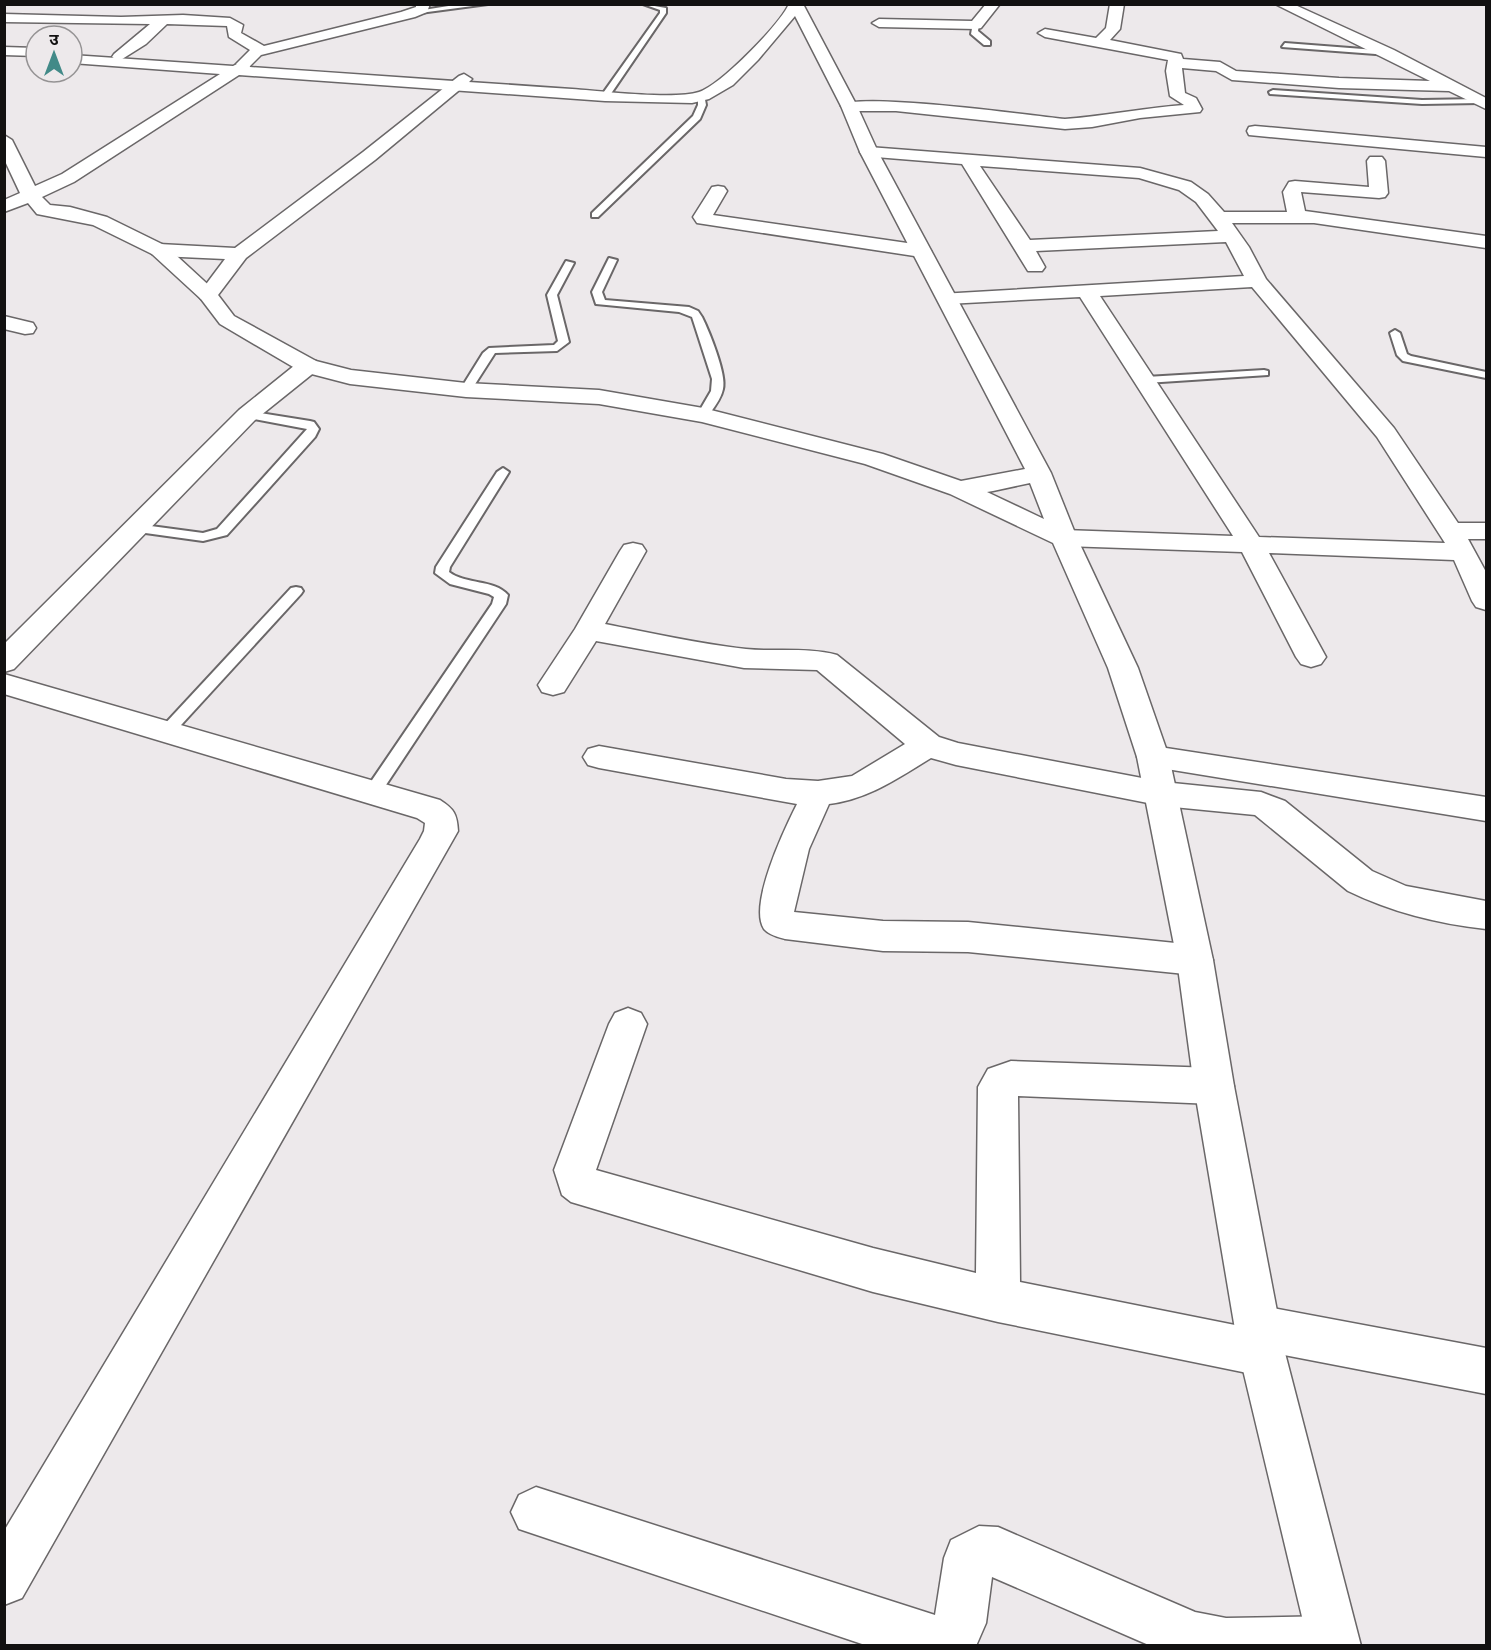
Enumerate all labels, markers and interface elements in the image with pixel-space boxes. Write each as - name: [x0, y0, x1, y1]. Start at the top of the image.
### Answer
- north arrow: [24, 24, 84, 84]
- text: उ: [49, 28, 59, 50]

